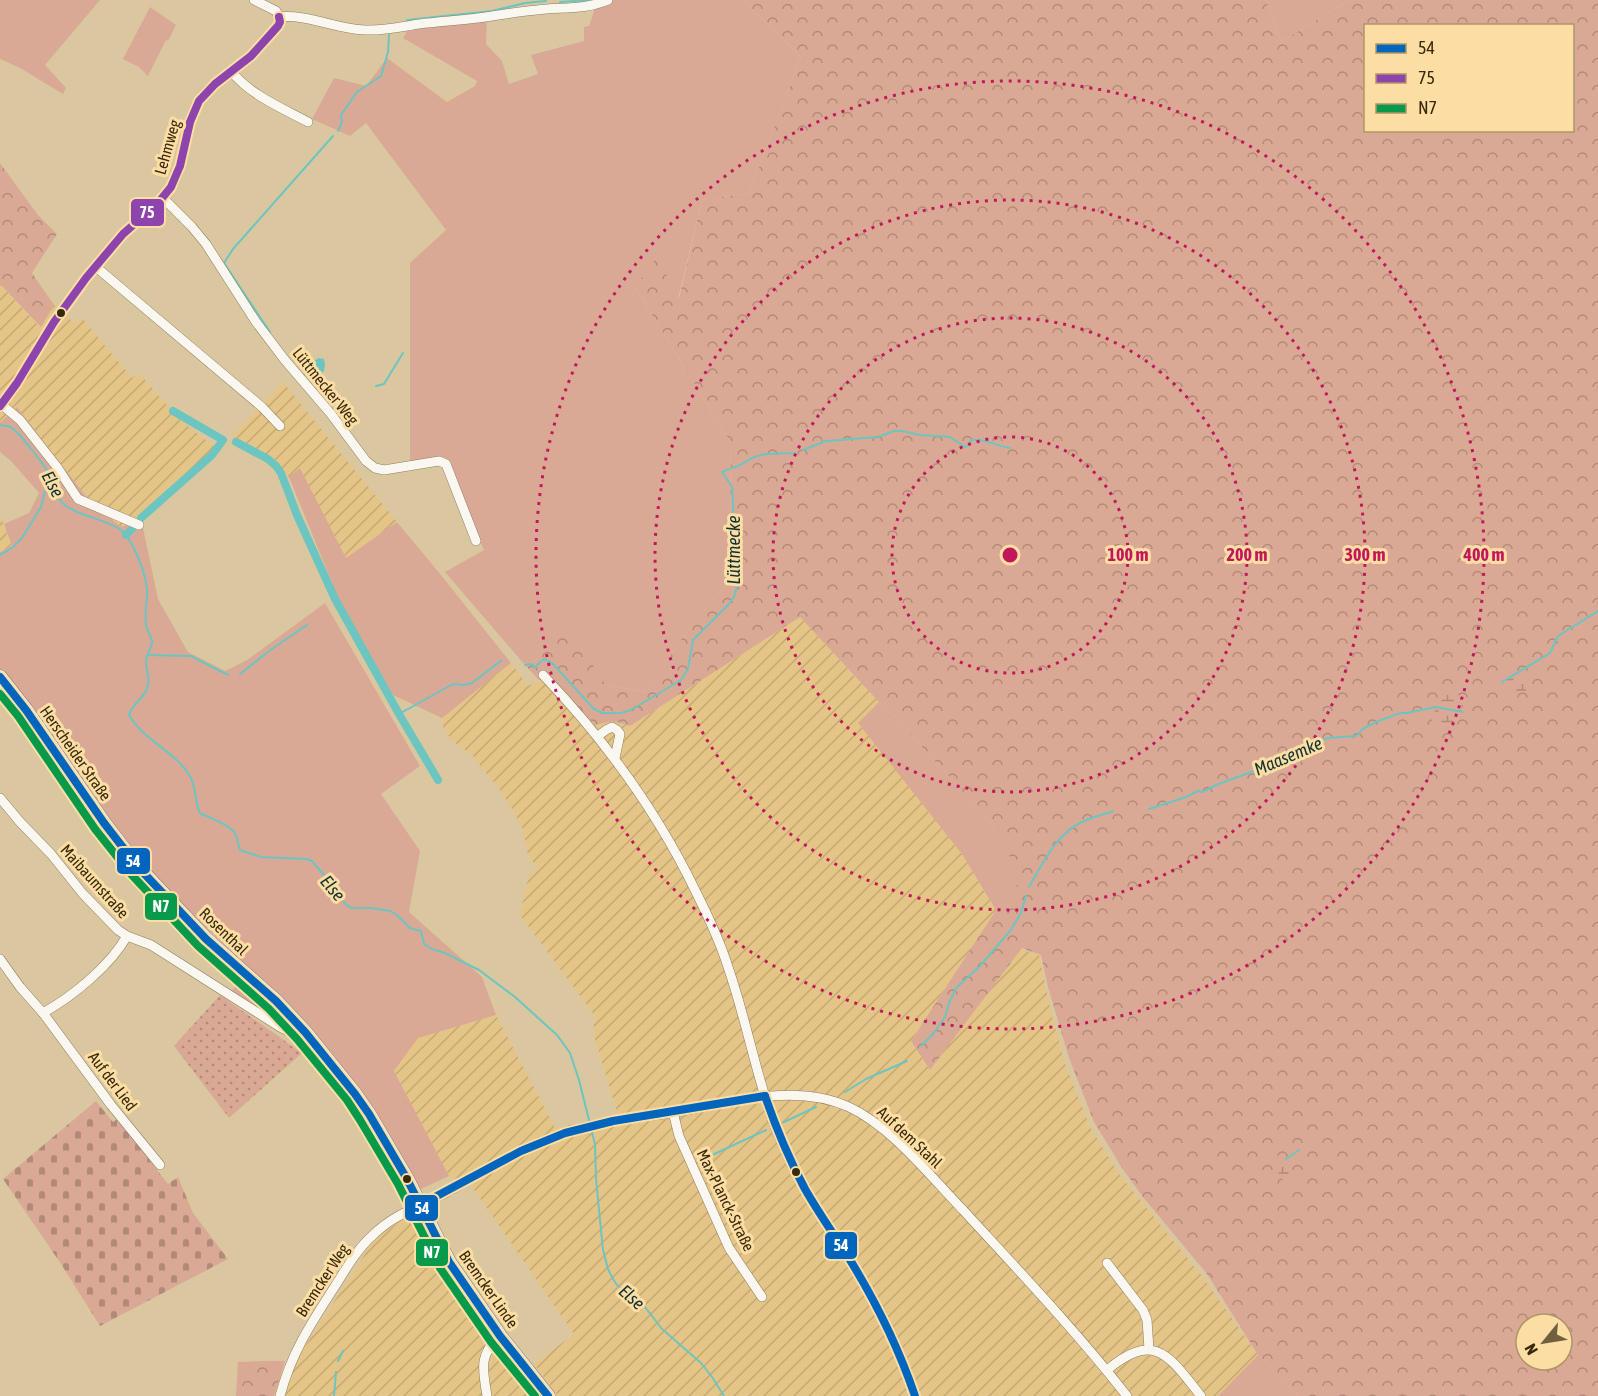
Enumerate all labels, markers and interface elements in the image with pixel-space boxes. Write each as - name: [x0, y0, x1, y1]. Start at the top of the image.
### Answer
- legend: [1364, 24, 1574, 132]
- text: 54: [1418, 37, 1435, 58]
- text: 75: [1418, 67, 1435, 88]
- text: N7: [1418, 97, 1437, 118]
- street label: Lehmweg: [151, 117, 184, 177]
- line badge: 75: [130, 198, 165, 227]
- text: 75: [139, 203, 155, 221]
- unlabelled marker: [55, 307, 67, 319]
- street label: Lüttmecker Weg: [289, 344, 363, 429]
- water label: Else: [37, 467, 69, 501]
- water label: Lüttmecke: [723, 515, 744, 585]
- text: 100 m: [1108, 544, 1148, 565]
- text: 200 m: [1227, 544, 1267, 565]
- text: 300 m: [1345, 544, 1385, 565]
- text: 400 m: [1463, 544, 1504, 565]
- centre of rings: [1000, 545, 1020, 565]
- street label: Herscheider Straße: [37, 702, 115, 804]
- water label: Maasemke: [1251, 732, 1325, 780]
- street label: Maibaumstraße: [57, 840, 133, 922]
- line badge: 54: [116, 847, 151, 875]
- text: 54: [125, 852, 141, 870]
- water label: Else: [316, 871, 350, 905]
- line badge: N7: [144, 892, 178, 921]
- text: N7: [153, 897, 169, 915]
- street label: Rosenthal: [196, 904, 252, 959]
- street label: Auf der Lied: [85, 1048, 141, 1114]
- street label: Auf dem Stahl: [874, 1103, 946, 1172]
- street label: Max-Planck-Straße: [694, 1146, 758, 1254]
- unlabelled marker: [790, 1166, 802, 1178]
- unlabelled marker: [401, 1173, 413, 1185]
- line badge: 54: [404, 1194, 439, 1222]
- text: 54: [414, 1199, 430, 1217]
- line badge: 54: [824, 1231, 858, 1260]
- text: 54: [833, 1236, 849, 1254]
- line badge: N7: [415, 1238, 449, 1267]
- street label: Bremcker Weg: [292, 1240, 353, 1320]
- text: N7: [424, 1243, 440, 1261]
- street label: Bremcker Linde: [456, 1247, 522, 1331]
- water label: Else: [615, 1280, 649, 1314]
- north arrow: [1514, 1312, 1574, 1372]
- text: N: [1521, 1341, 1541, 1358]

